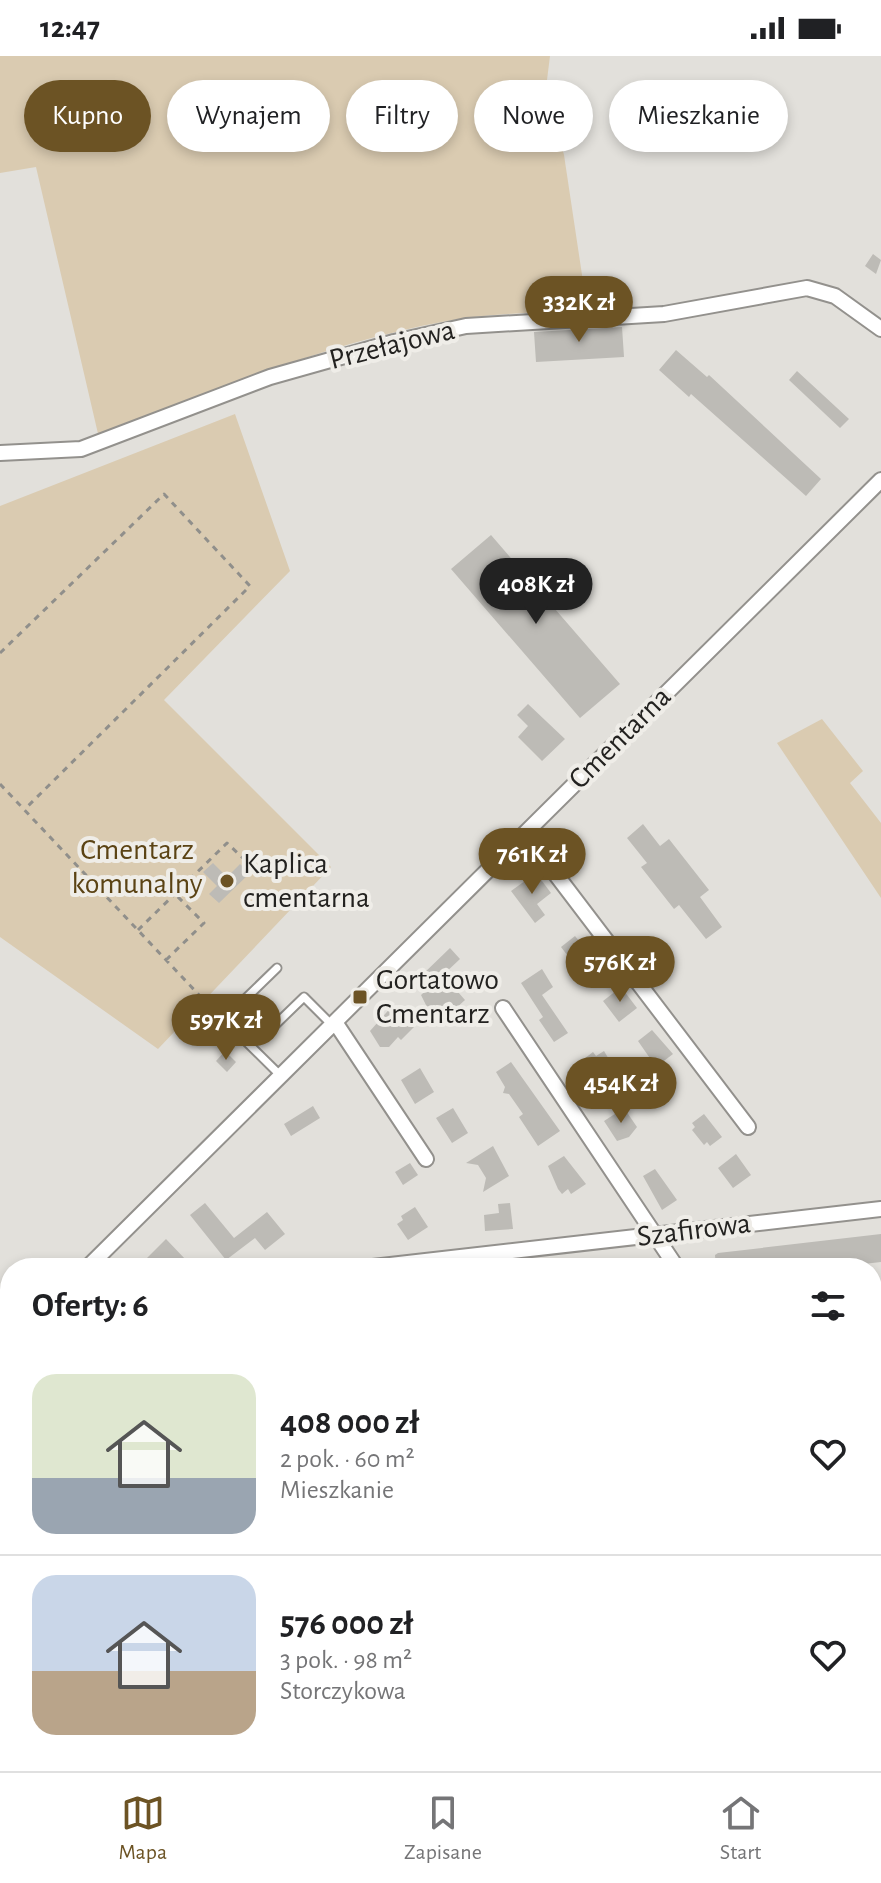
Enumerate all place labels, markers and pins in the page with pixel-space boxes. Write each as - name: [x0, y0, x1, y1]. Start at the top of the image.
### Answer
- pin: 332K zł: [505, 276, 653, 344]
- pin: 408K zł: [462, 558, 610, 626]
- pin: 761K zł: [458, 828, 606, 896]
- place label: Kaplica cmentarna: [243, 849, 370, 913]
- marker: Kaplica cmentarna: [218, 872, 236, 890]
- pin: 576K zł: [546, 936, 694, 1004]
- place label: Gortatowo Cmentarz: [376, 965, 499, 1029]
- marker: Gortatowo Cmentarz: [351, 988, 369, 1006]
- pin: 597K zł: [152, 994, 300, 1062]
- pin: 454K zł: [547, 1057, 695, 1125]

